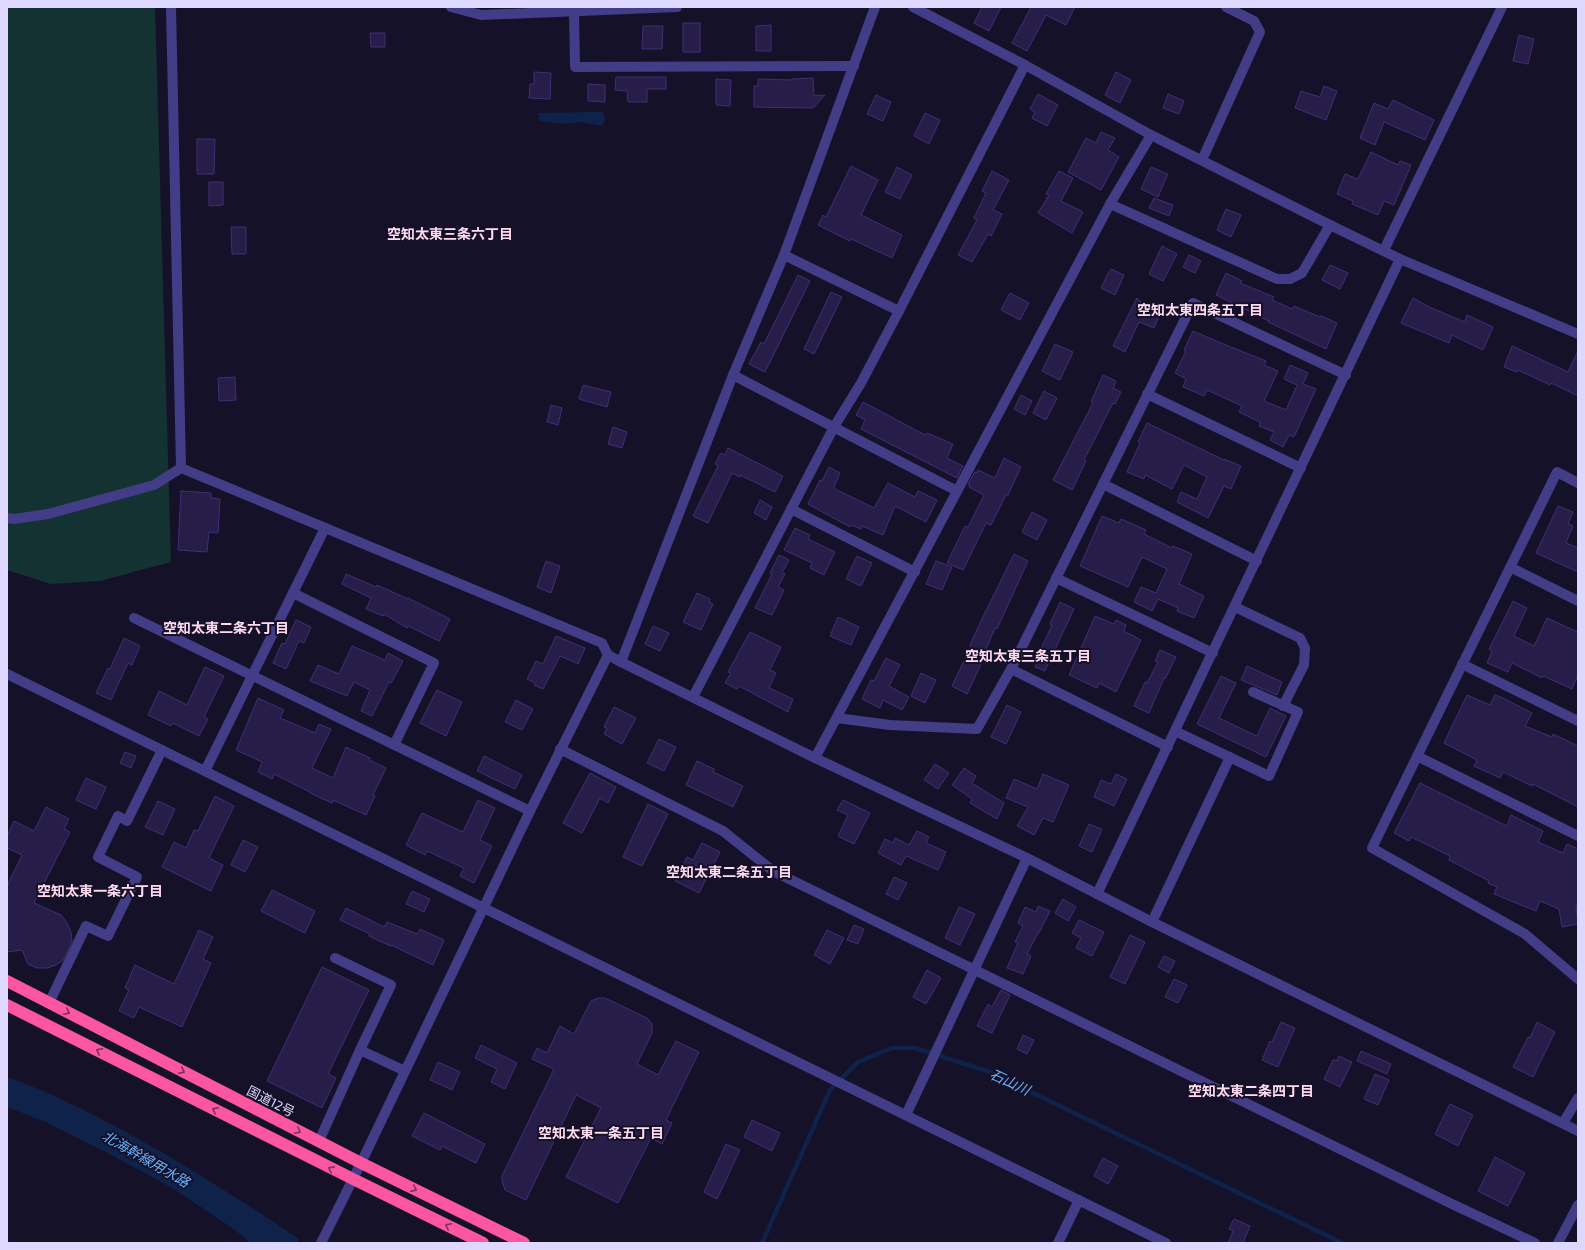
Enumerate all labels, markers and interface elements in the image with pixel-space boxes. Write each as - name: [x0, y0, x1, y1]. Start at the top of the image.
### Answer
- district label: 空知太東三条六丁目: [387, 225, 513, 242]
- district label: 空知太東四条五丁目: [1137, 301, 1263, 318]
- district label: 空知太東二条六丁目: [163, 619, 289, 636]
- district label: 空知太東三条五丁目: [965, 647, 1091, 664]
- district label: 空知太東二条五丁目: [666, 863, 792, 880]
- district label: 空知太東一条六丁目: [37, 882, 163, 899]
- one-way arrow: [62, 1007, 70, 1015]
- one-way arrow: [96, 1048, 103, 1056]
- water label: 石山川: [988, 1065, 1035, 1099]
- one-way arrow: [178, 1066, 186, 1074]
- street label: 国道12号: [244, 1082, 298, 1120]
- district label: 空知太東二条四丁目: [1188, 1082, 1314, 1099]
- one-way arrow: [212, 1107, 219, 1115]
- district label: 空知太東一条五丁目: [538, 1124, 664, 1141]
- one-way arrow: [294, 1126, 301, 1133]
- water label: 北海幹線用水路: [100, 1127, 194, 1191]
- one-way arrow: [328, 1166, 335, 1173]
- one-way arrow: [410, 1184, 417, 1192]
- one-way arrow: [444, 1223, 452, 1231]

